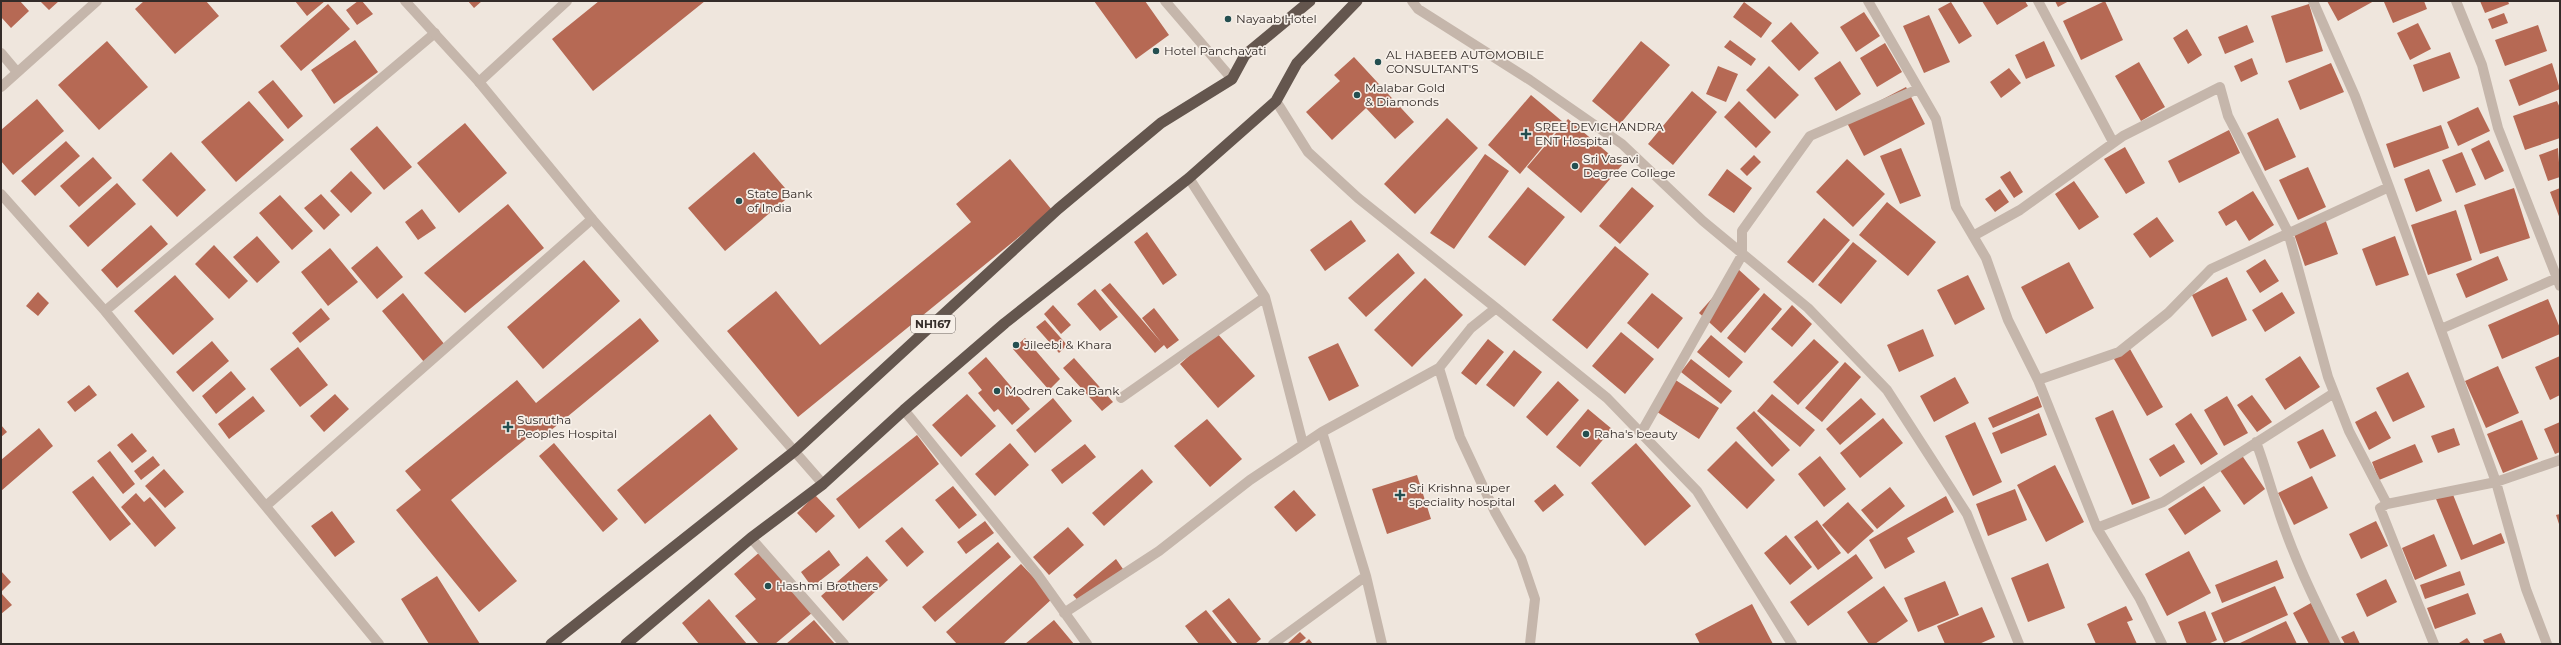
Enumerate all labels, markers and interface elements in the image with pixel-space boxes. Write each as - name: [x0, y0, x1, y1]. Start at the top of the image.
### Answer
- place label: Nayaab Hotel: [1236, 11, 1317, 26]
- marker: Nayaab Hotel: [1223, 14, 1233, 24]
- place label: Hotel Panchavati: [1164, 43, 1266, 58]
- marker: Hotel Panchavati: [1151, 46, 1161, 56]
- place label: AL HABEEB AUTOMOBILE CONSULTANT'S: [1386, 47, 1544, 76]
- marker: AL HABEEB AUTOMOBILE CONSULTANT'S: [1373, 57, 1383, 67]
- place label: Malabar Gold & Diamonds: [1365, 80, 1445, 109]
- marker: Malabar Gold & Diamonds: [1352, 90, 1362, 100]
- place label: SREE DEVICHANDRA ENT Hospital: [1535, 119, 1664, 148]
- marker: SREE DEVICHANDRA ENT Hospital: [1520, 128, 1532, 140]
- place label: Sri Vasavi Degree College: [1583, 151, 1676, 180]
- marker: Sri Vasavi Degree College: [1570, 161, 1580, 171]
- place label: State Bank of India: [747, 186, 813, 215]
- marker: State Bank of India: [734, 196, 744, 206]
- road number: NH167: [911, 315, 955, 333]
- place label: Jileebi & Khara: [1023, 337, 1112, 352]
- marker: Jileebi & Khara: [1011, 340, 1021, 350]
- place label: Modren Cake Bank: [1005, 383, 1120, 398]
- marker: Modren Cake Bank: [992, 386, 1002, 396]
- place label: Susrutha Peoples Hospital: [517, 412, 617, 441]
- marker: Susrutha Peoples Hospital: [502, 421, 514, 433]
- place label: Raha's beauty: [1594, 426, 1678, 441]
- marker: Raha's beauty: [1581, 429, 1591, 439]
- place label: Sri Krishna super speciality hospital: [1409, 480, 1515, 509]
- marker: Sri Krishna super speciality hospital: [1394, 489, 1406, 501]
- place label: Hashmi Brothers: [776, 578, 878, 593]
- marker: Hashmi Brothers: [763, 581, 773, 591]

